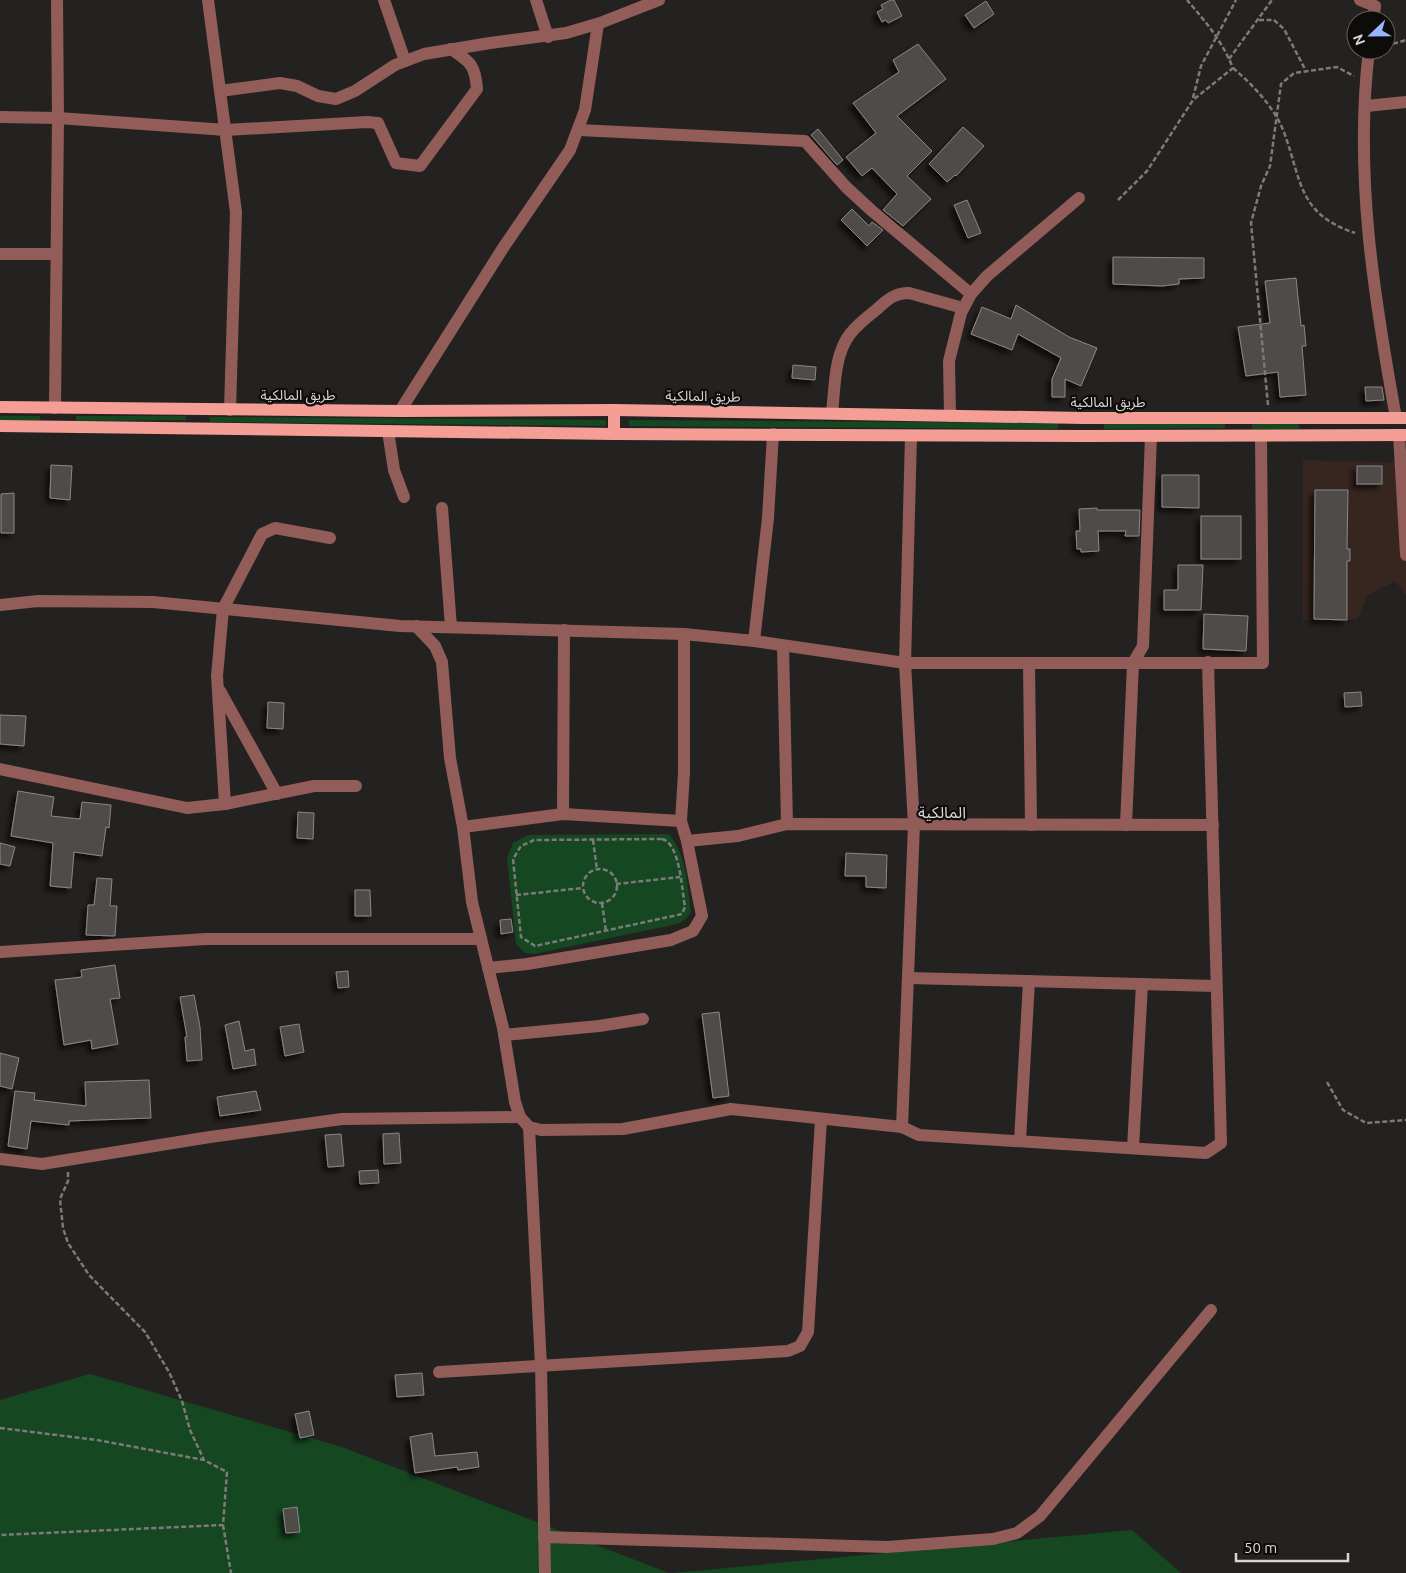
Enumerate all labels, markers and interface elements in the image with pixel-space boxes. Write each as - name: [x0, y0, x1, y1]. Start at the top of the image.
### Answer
- north arrow: [1346, 10, 1396, 60]
- text: N: [1350, 32, 1368, 48]
- street label: طريق المالكية: [260, 387, 336, 405]
- street label: طريق المالكية: [665, 387, 741, 407]
- street label: طريق المالكية: [1070, 394, 1146, 412]
- district label: المالكية: [918, 803, 966, 821]
- scale bar: [1236, 1530, 1348, 1562]
- text: 50 m: [1244, 1539, 1277, 1556]

